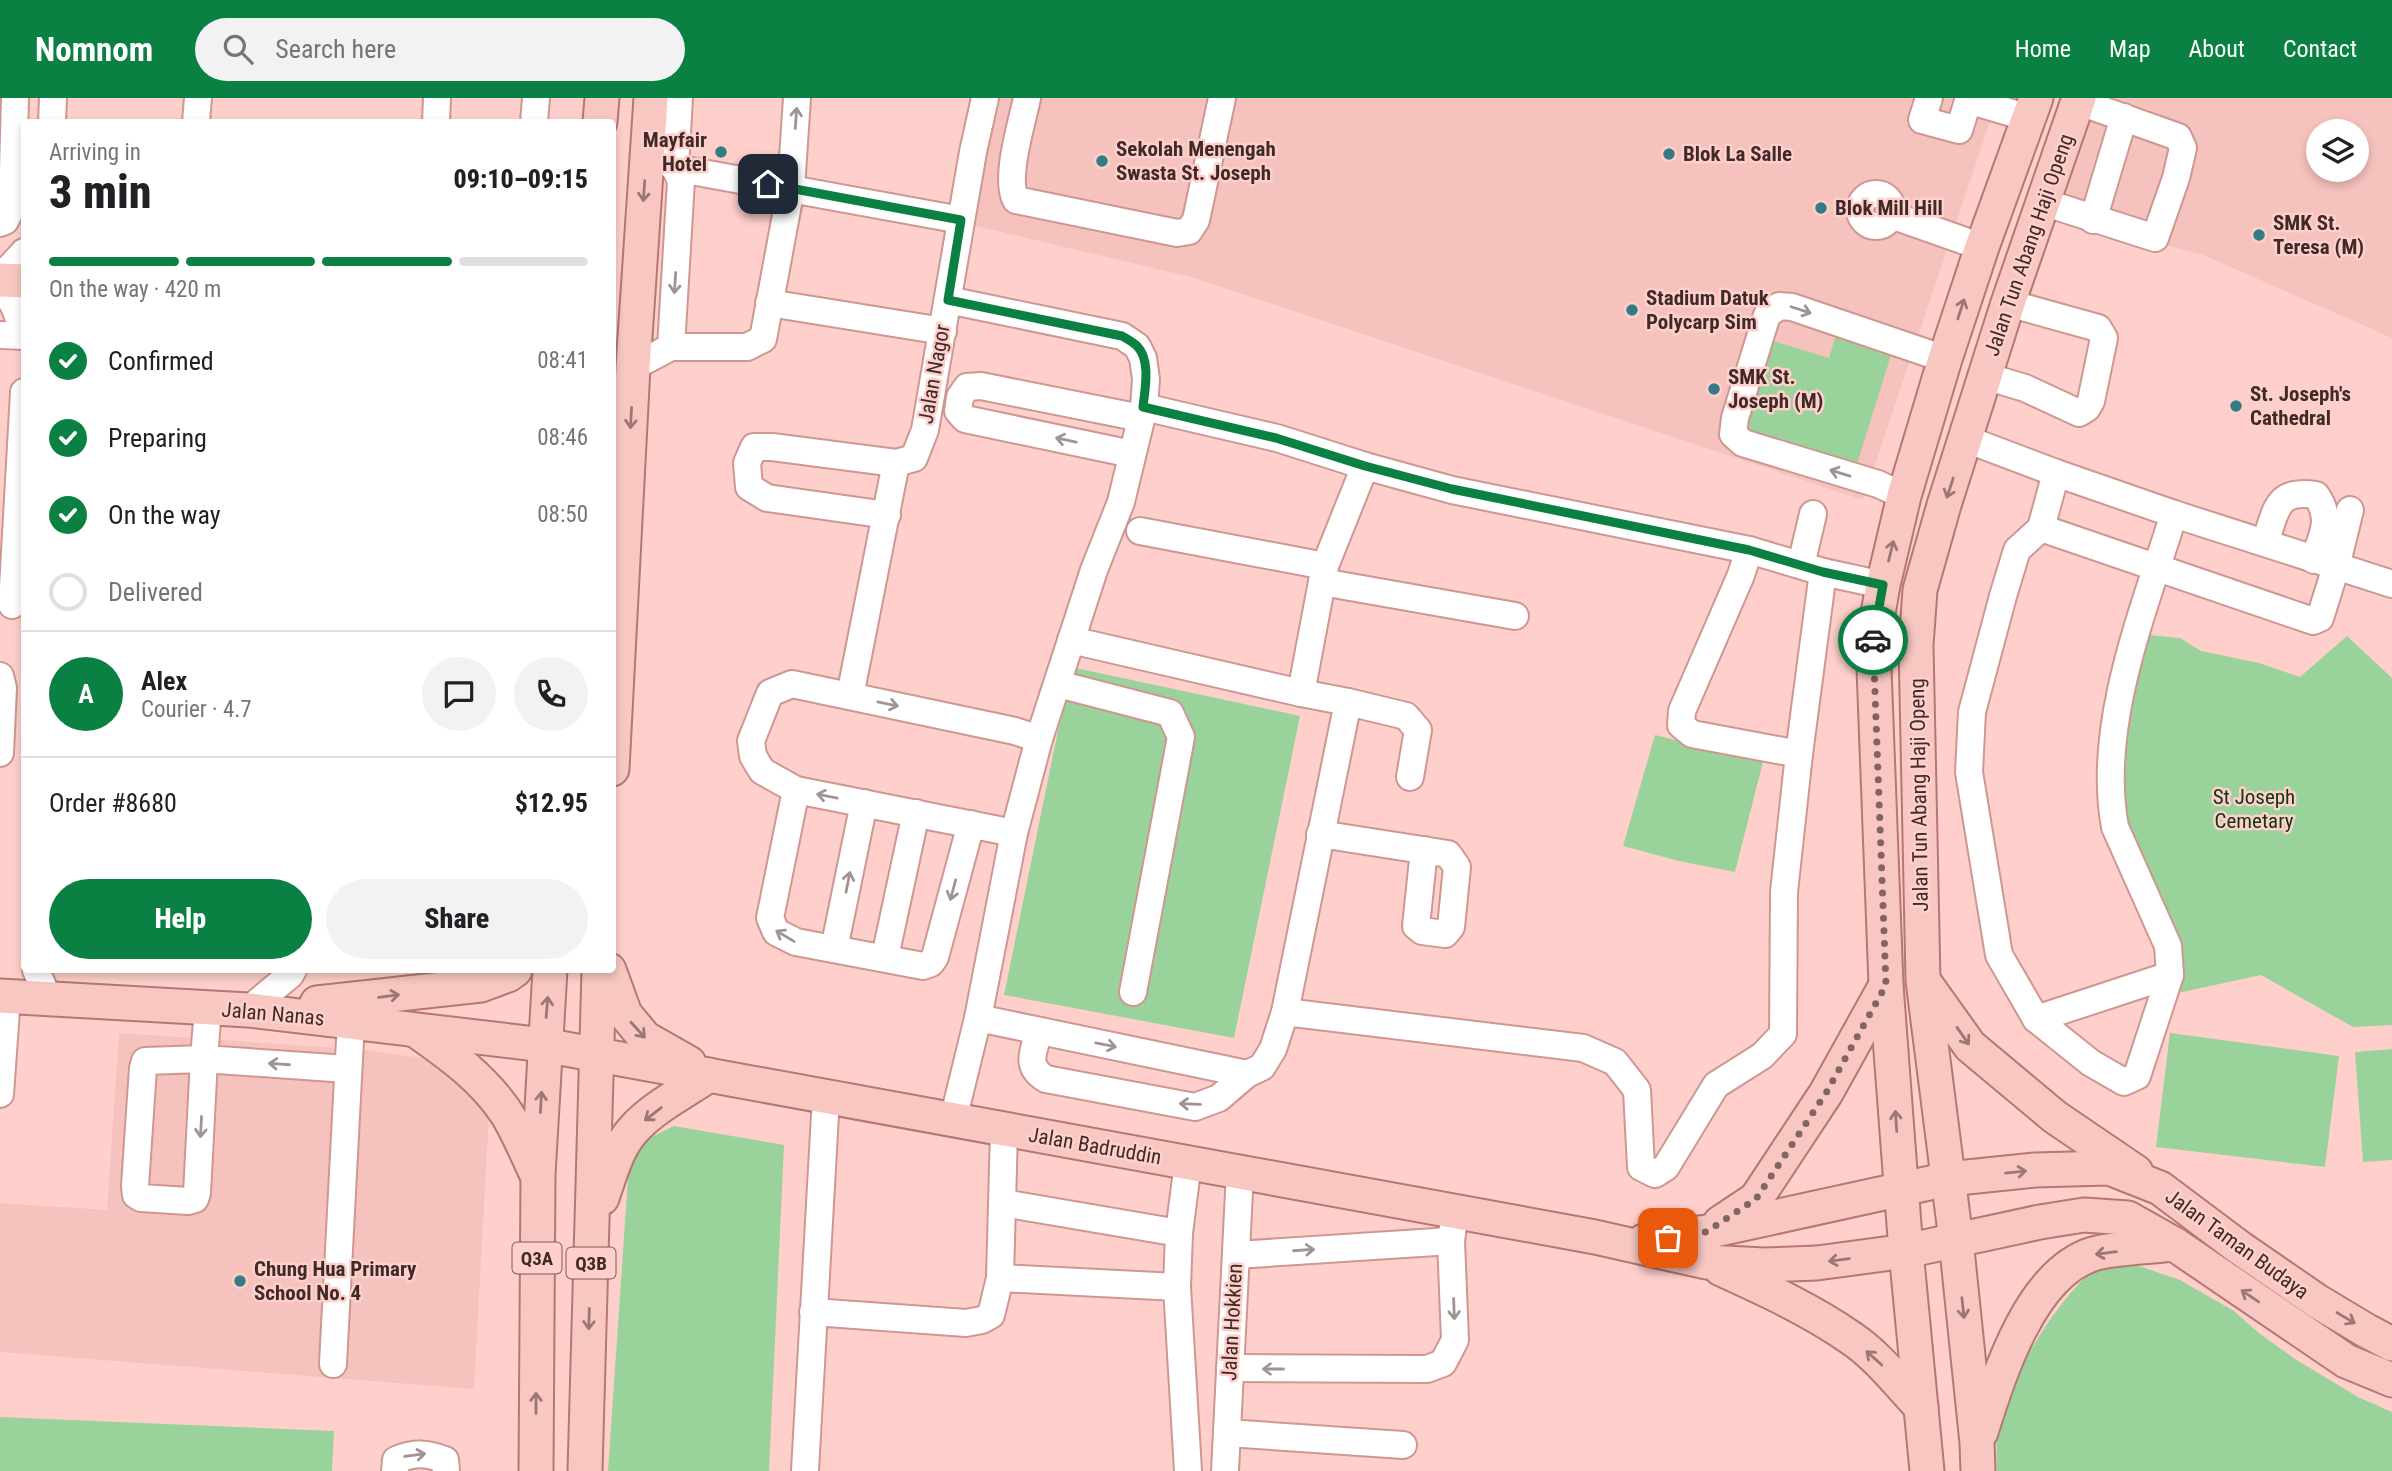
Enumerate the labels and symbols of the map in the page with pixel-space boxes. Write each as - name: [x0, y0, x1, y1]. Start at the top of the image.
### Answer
- one-way arrow: [790, 108, 803, 130]
- place label: Mayfair Hotel: [643, 128, 707, 176]
- street label: Jalan Tun Abang Haji Openg: [1980, 131, 2078, 359]
- place label: Sekolah Menengah Swasta St. Joseph: [1116, 137, 1276, 185]
- place label: Blok La Salle: [1683, 142, 1792, 166]
- marker: Mayfair Hotel: [713, 144, 729, 160]
- marker: Blok La Salle: [1661, 146, 1677, 162]
- marker: Sekolah Menengah Swasta St. Joseph: [1094, 153, 1110, 169]
- pin: [738, 154, 798, 214]
- one-way arrow: [638, 179, 651, 202]
- place label: Blok Mill Hill: [1835, 196, 1943, 220]
- marker: Blok Mill Hill: [1813, 200, 1829, 216]
- place label: SMK St. Teresa (M): [2273, 211, 2364, 259]
- marker: SMK St. Teresa (M): [2251, 227, 2267, 243]
- one-way arrow: [668, 272, 681, 295]
- place label: Stadium Datuk Polycarp Sim: [1646, 286, 1770, 334]
- one-way arrow: [1955, 298, 1968, 320]
- marker: Stadium Datuk Polycarp Sim: [1624, 302, 1640, 318]
- one-way arrow: [1789, 305, 1811, 318]
- street label: Jalan Nagor: [913, 322, 955, 426]
- place label: SMK St. Joseph (M): [1728, 365, 1823, 413]
- marker: SMK St. Joseph (M): [1706, 381, 1722, 397]
- place label: St. Joseph's Cathedral: [2250, 382, 2351, 430]
- marker: St. Joseph's Cathedral: [2228, 398, 2244, 414]
- one-way arrow: [624, 406, 637, 429]
- one-way arrow: [1055, 432, 1078, 446]
- one-way arrow: [1830, 465, 1852, 478]
- one-way arrow: [1942, 477, 1955, 499]
- one-way arrow: [1885, 540, 1898, 563]
- courier: [1838, 605, 1908, 675]
- street label: Jalan Tun Abang Haji Openg: [1905, 678, 1933, 912]
- one-way arrow: [876, 697, 899, 711]
- park label: St Joseph Cemetary: [2213, 785, 2295, 833]
- one-way arrow: [816, 788, 839, 802]
- one-way arrow: [842, 871, 855, 894]
- one-way arrow: [946, 878, 959, 901]
- one-way arrow: [776, 928, 795, 943]
- one-way arrow: [377, 989, 400, 1002]
- one-way arrow: [541, 997, 554, 1019]
- street label: Jalan Nanas: [221, 998, 325, 1030]
- one-way arrow: [630, 1021, 646, 1039]
- one-way arrow: [1955, 1027, 1970, 1046]
- one-way arrow: [1094, 1038, 1117, 1052]
- one-way arrow: [268, 1058, 291, 1071]
- one-way arrow: [535, 1091, 548, 1114]
- one-way arrow: [1179, 1098, 1202, 1111]
- one-way arrow: [644, 1106, 662, 1122]
- one-way arrow: [1889, 1111, 1902, 1133]
- one-way arrow: [194, 1116, 207, 1139]
- street label: Jalan Badruddin: [1027, 1123, 1163, 1169]
- one-way arrow: [2004, 1165, 2027, 1178]
- street label: Jalan Taman Budaya: [2161, 1184, 2313, 1304]
- pin: [1638, 1208, 1698, 1268]
- road number: Q3A: [512, 1242, 562, 1274]
- one-way arrow: [1292, 1244, 1315, 1257]
- one-way arrow: [2095, 1246, 2118, 1259]
- road number: Q3B: [566, 1247, 616, 1278]
- one-way arrow: [1828, 1254, 1850, 1267]
- place label: Chung Hua Primary School No. 4: [254, 1257, 417, 1305]
- street label: Jalan Hokkien: [1217, 1263, 1247, 1381]
- marker: Chung Hua Primary School No. 4: [232, 1273, 248, 1289]
- one-way arrow: [2240, 1289, 2260, 1303]
- one-way arrow: [1957, 1296, 1970, 1319]
- one-way arrow: [1447, 1297, 1460, 1320]
- one-way arrow: [582, 1307, 596, 1330]
- one-way arrow: [2335, 1312, 2355, 1326]
- one-way arrow: [1865, 1350, 1883, 1366]
- one-way arrow: [1262, 1362, 1285, 1376]
- one-way arrow: [529, 1392, 543, 1415]
- one-way arrow: [403, 1449, 426, 1462]

